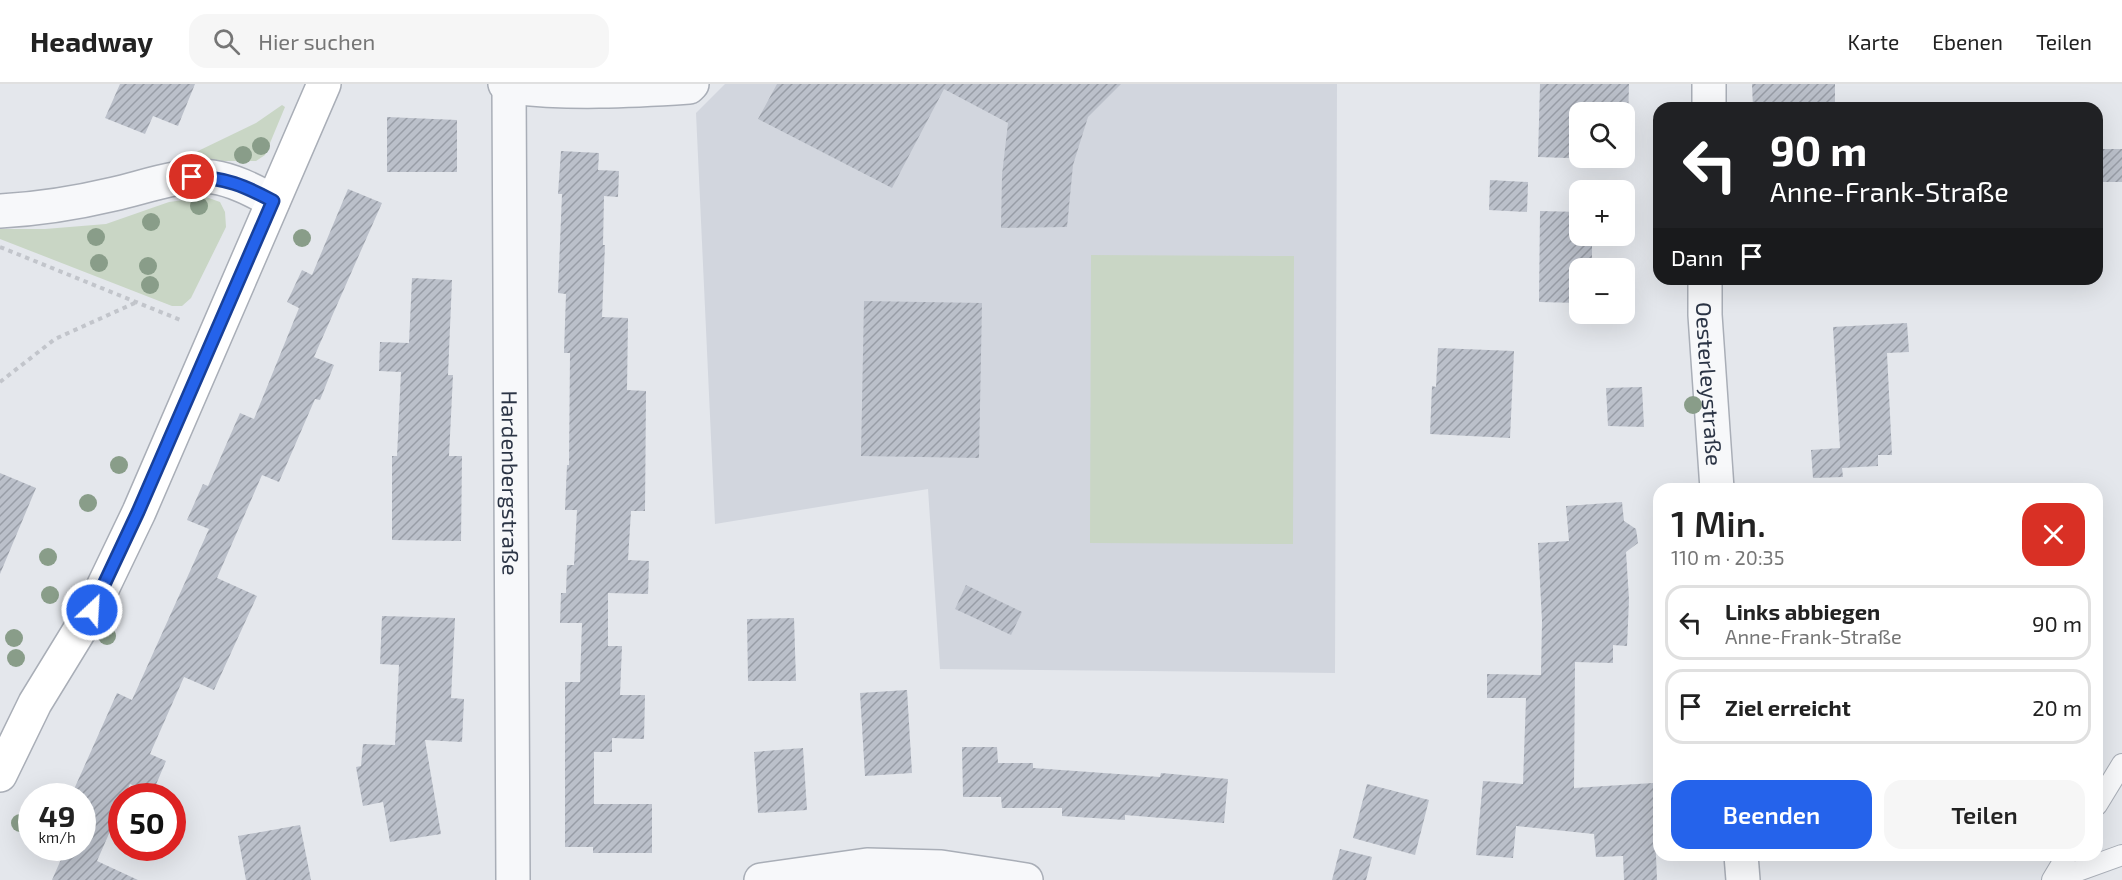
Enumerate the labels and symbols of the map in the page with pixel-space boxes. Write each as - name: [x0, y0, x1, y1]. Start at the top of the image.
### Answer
- pin: [166, 151, 217, 202]
- street label: Oesterleystraße: [1692, 302, 1728, 466]
- street label: Hardenbergstraße: [498, 390, 524, 576]
- position arrow: [60, 578, 124, 642]
- speed limit sign: 50: [108, 783, 186, 861]

